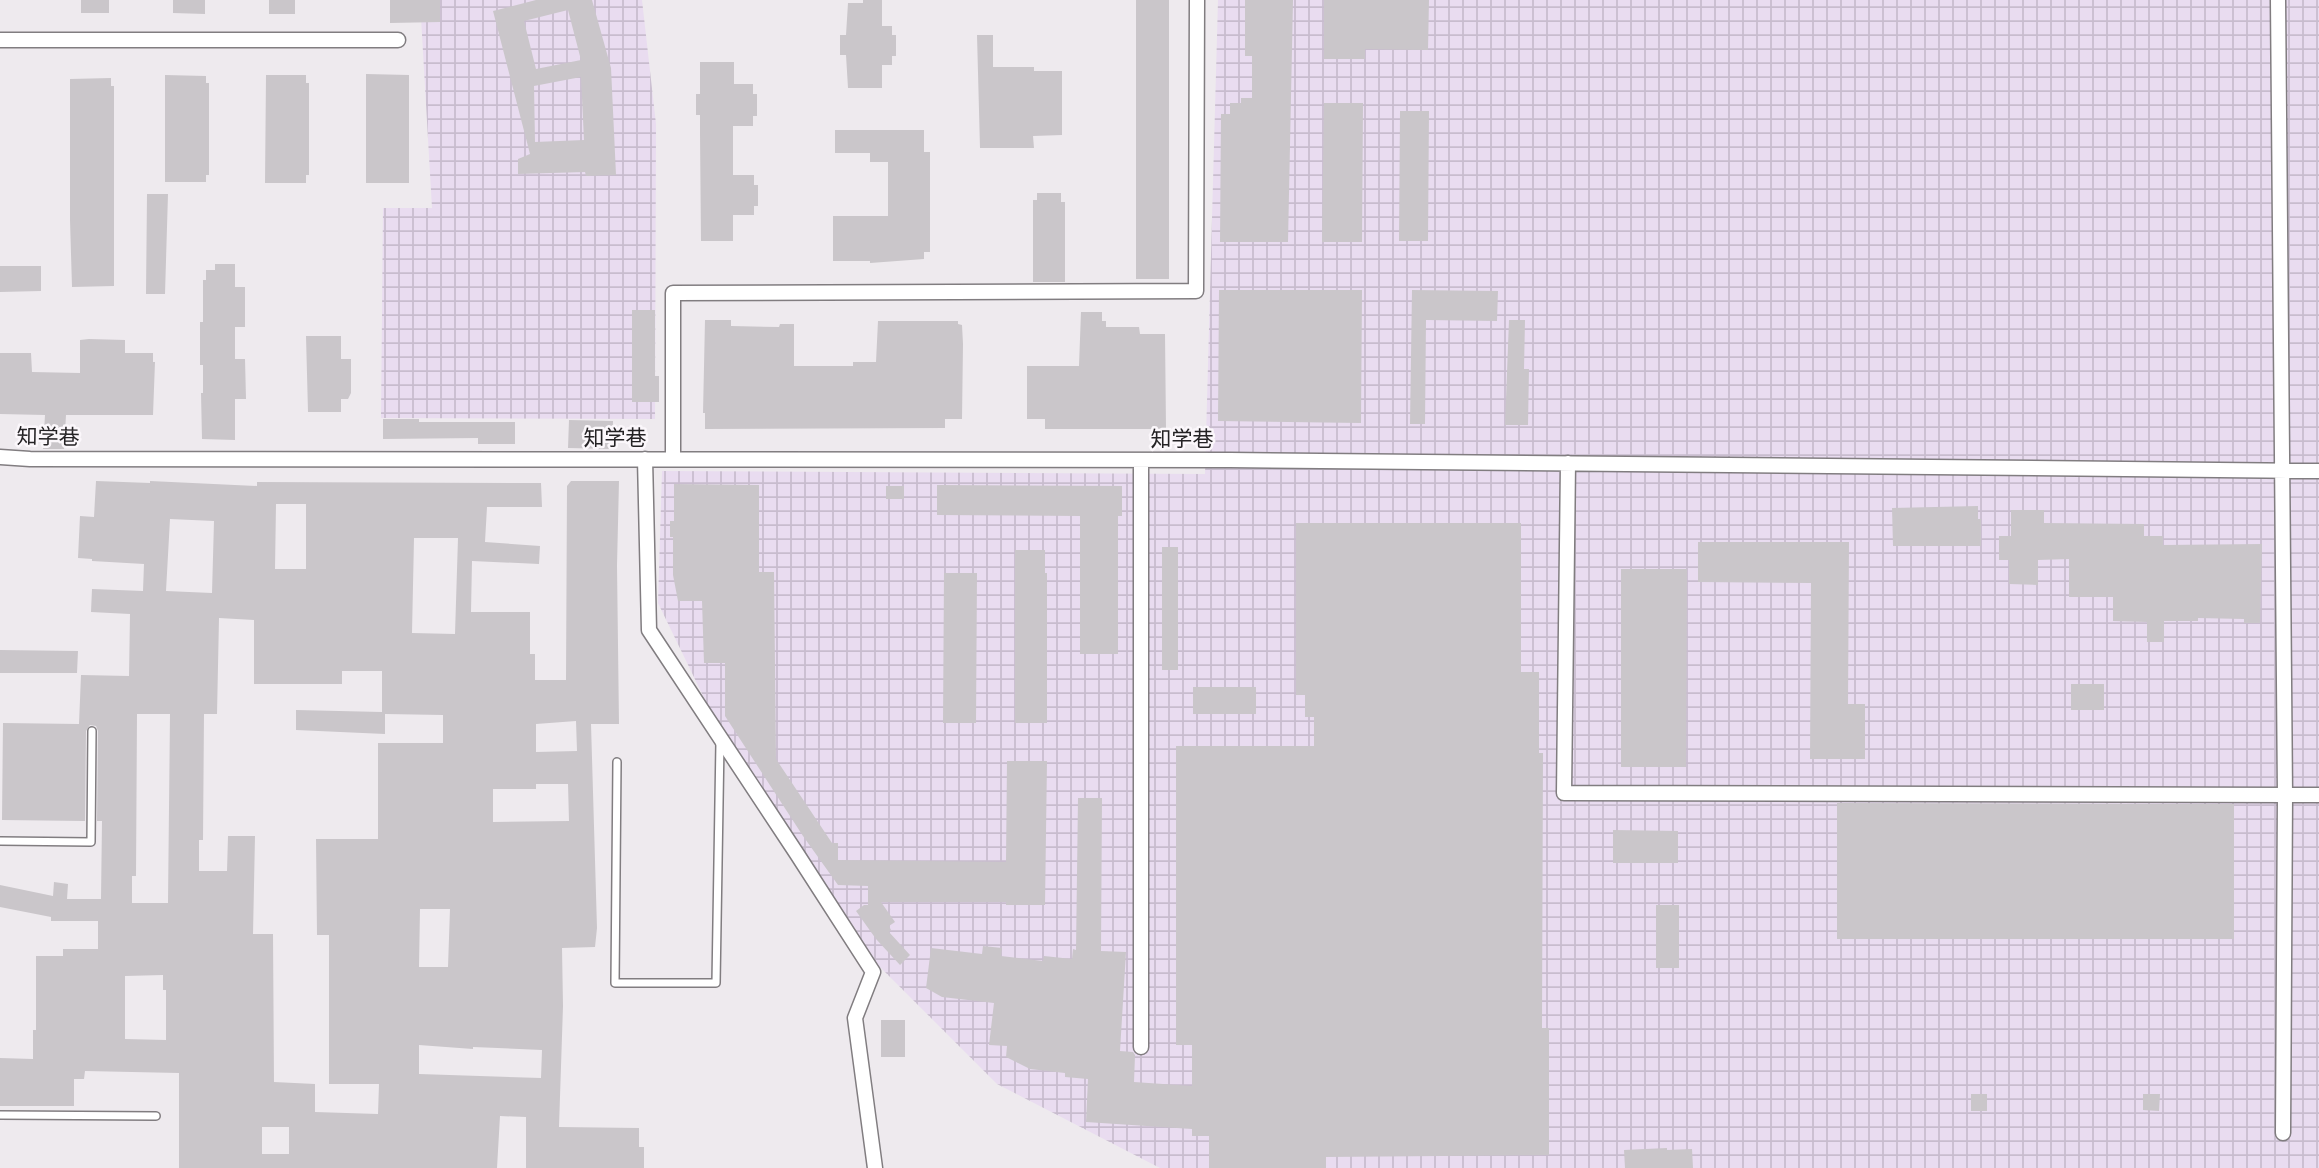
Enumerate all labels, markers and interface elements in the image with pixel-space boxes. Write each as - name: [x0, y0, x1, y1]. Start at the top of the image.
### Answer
- street label: 知学巷: [16, 423, 80, 450]
- street label: 知学巷: [584, 425, 647, 450]
- street label: 知学巷: [1151, 426, 1214, 451]

